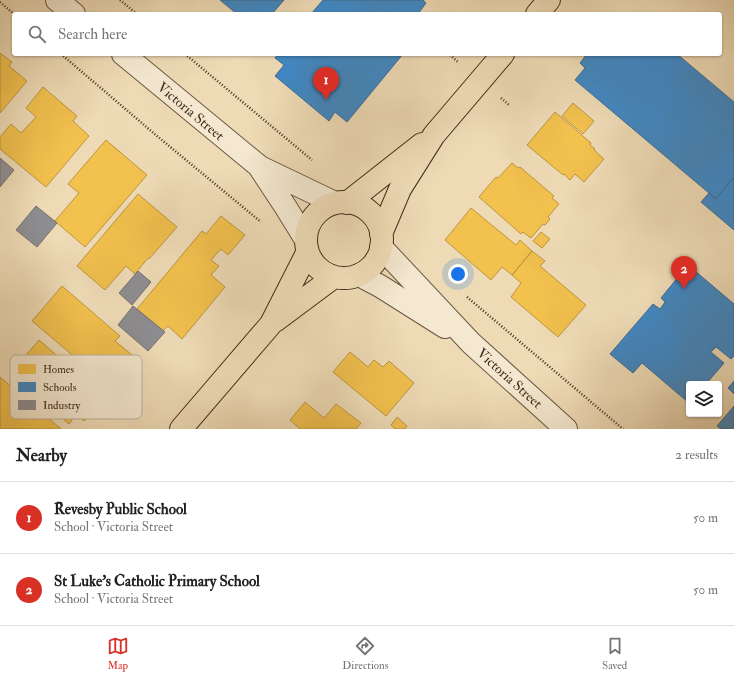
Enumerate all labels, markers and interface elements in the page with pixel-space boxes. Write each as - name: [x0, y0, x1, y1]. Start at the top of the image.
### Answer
- search box: [12, 12, 722, 56]
- icon: search: [26, 23, 48, 45]
- text: Search here: [58, 25, 127, 44]
- pin: 1: [313, 67, 339, 100]
- street label: Victoria Street: [154, 79, 228, 144]
- pin: 2: [671, 256, 697, 289]
- your location: [448, 264, 468, 284]
- street label: Victoria Street: [474, 345, 546, 412]
- legend: [10, 355, 142, 419]
- text: Homes: [43, 363, 74, 376]
- text: Schools: [43, 381, 77, 394]
- map controls: [686, 381, 722, 417]
- button: layers: [686, 381, 722, 417]
- text: Industry: [43, 399, 81, 413]
- text: Nearby: [16, 445, 67, 466]
- text: 2 results: [675, 447, 718, 463]
- text: Revesby Public School: [54, 500, 187, 519]
- text: 1: [27, 510, 31, 526]
- text: 50 m: [693, 510, 718, 526]
- text: School · Victoria Street: [54, 519, 173, 535]
- text: St Luke's Catholic Primary School: [54, 572, 260, 591]
- text: 2: [26, 582, 32, 598]
- text: 50 m: [693, 582, 718, 598]
- text: School · Victoria Street: [54, 591, 173, 607]
- tab: Map: [107, 635, 129, 672]
- tab: Directions: [342, 635, 389, 672]
- tab: Saved: [602, 635, 627, 672]

